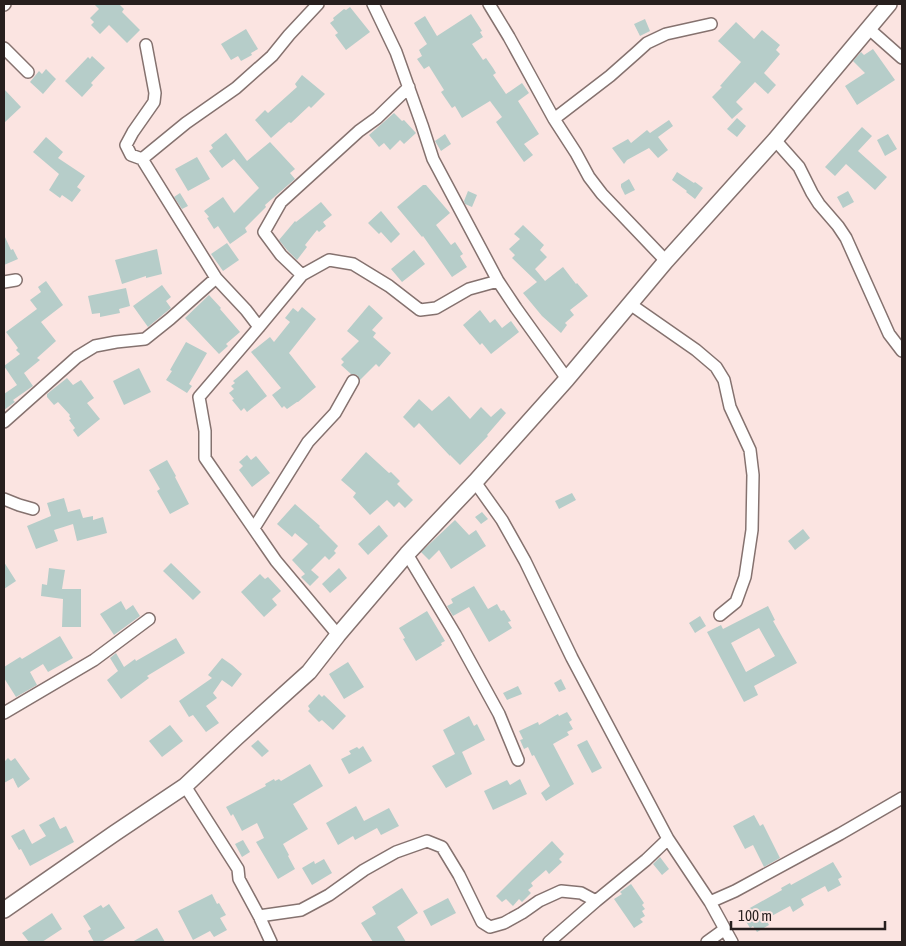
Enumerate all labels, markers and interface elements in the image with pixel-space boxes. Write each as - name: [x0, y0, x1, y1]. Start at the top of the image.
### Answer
- scale bar: [731, 898, 885, 930]
- text: 100 m: [738, 907, 772, 924]

